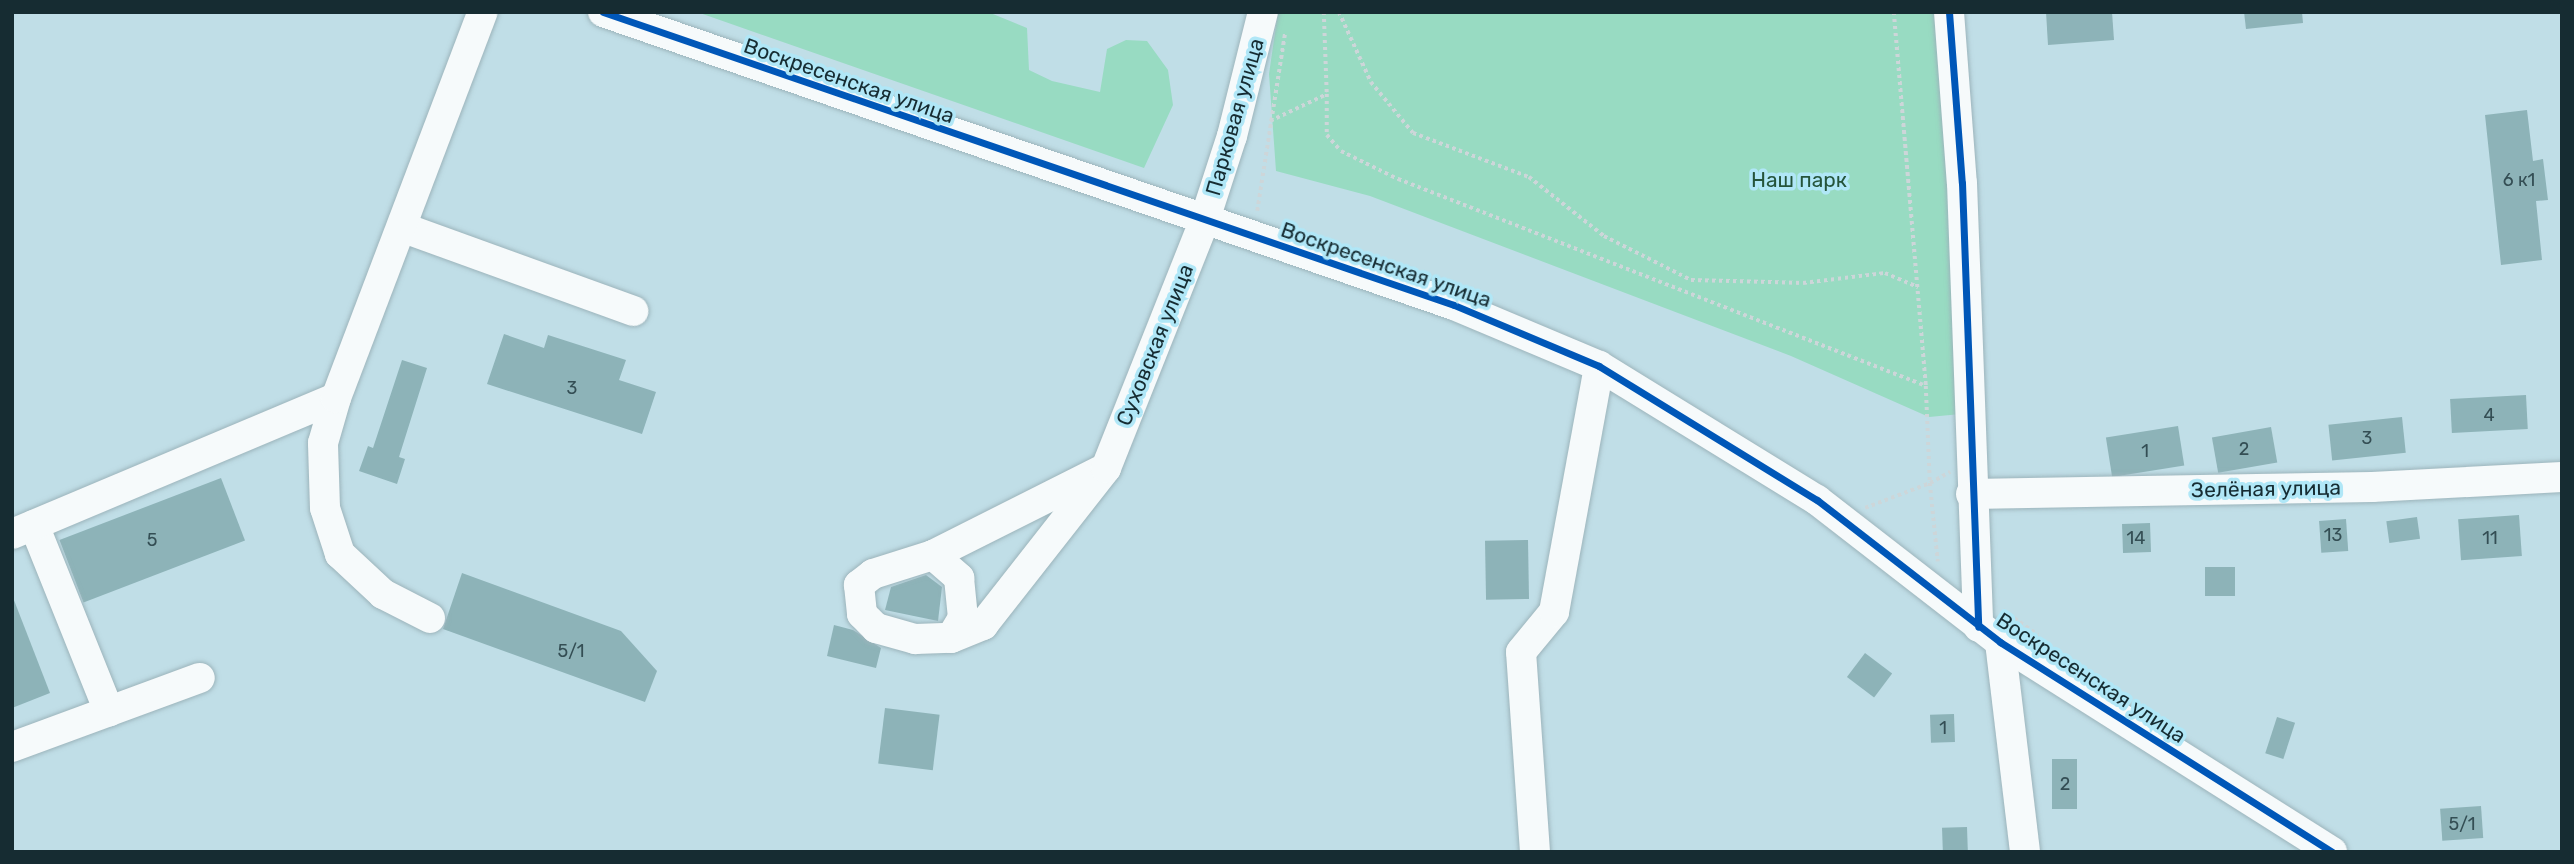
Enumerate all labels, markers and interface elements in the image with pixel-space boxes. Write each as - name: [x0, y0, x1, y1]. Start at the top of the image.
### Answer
- street label: Воскресенская улица: [741, 33, 957, 129]
- street label: Парковая улица: [1201, 36, 1269, 198]
- park label: Наш парк: [1751, 167, 1847, 193]
- house number: 6 к1: [2503, 169, 2535, 191]
- street label: Воскресенская улица: [1278, 217, 1494, 313]
- street label: Суховская улица: [1111, 261, 1199, 429]
- house number: 3: [567, 377, 577, 399]
- house number: 4: [2483, 404, 2495, 426]
- house number: 3: [2362, 427, 2372, 449]
- house number: 2: [2239, 438, 2249, 460]
- house number: 1: [2141, 440, 2149, 462]
- street label: Зелёная улица: [2191, 475, 2341, 503]
- house number: 13: [2324, 524, 2342, 546]
- house number: 14: [2127, 527, 2145, 549]
- house number: 11: [2482, 527, 2498, 549]
- house number: 5: [147, 529, 157, 551]
- street label: Воскресенская улица: [1992, 607, 2190, 749]
- house number: 5/1: [558, 640, 584, 662]
- house number: 1: [1939, 717, 1947, 739]
- house number: 2: [2060, 773, 2070, 795]
- house number: 5/1: [2449, 813, 2475, 835]

